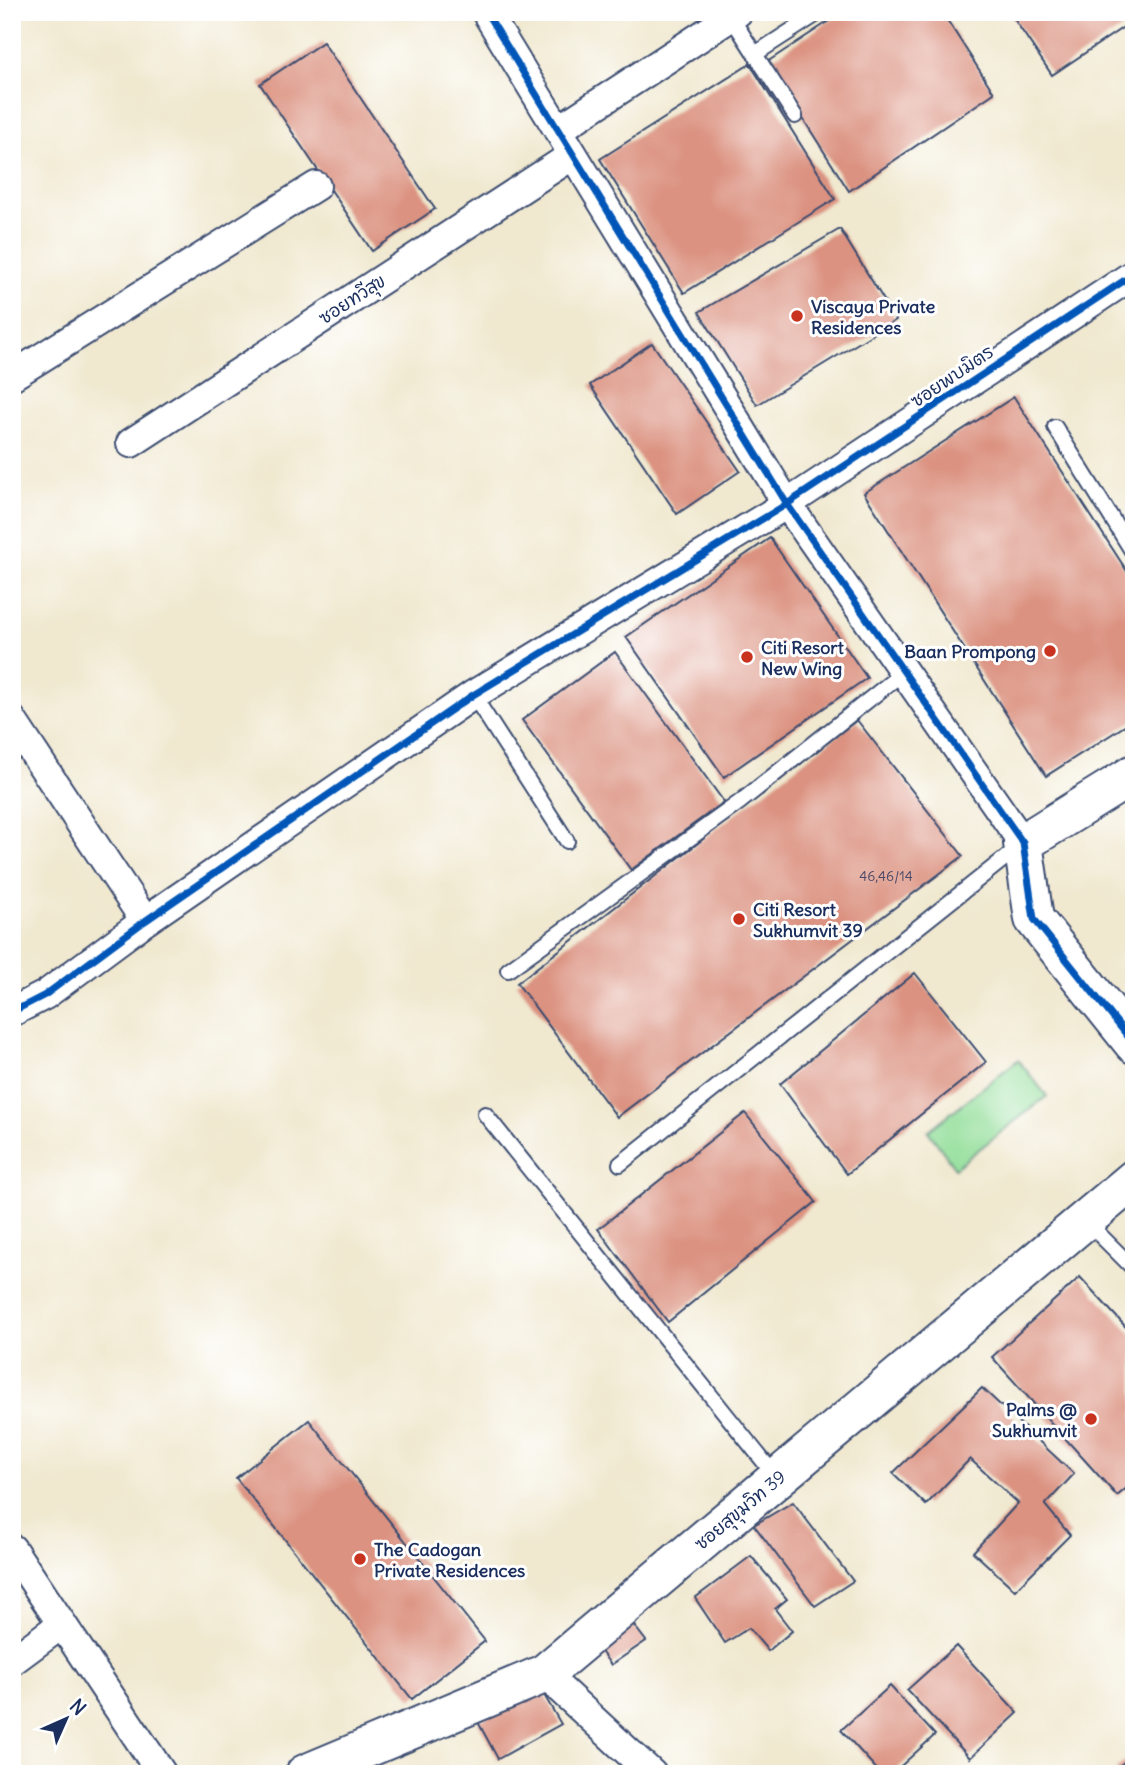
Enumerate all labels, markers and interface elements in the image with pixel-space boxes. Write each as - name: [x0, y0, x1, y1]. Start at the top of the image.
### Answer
- street label: ซอยทวีสุข: [314, 269, 391, 332]
- place label: Viscaya Private Residences: [811, 295, 935, 339]
- marker: Viscaya Private Residences: [789, 308, 805, 324]
- street label: ซอยพบมิตร: [906, 340, 998, 412]
- place label: Citi Resort New Wing: [761, 636, 845, 680]
- place label: Baan Prompong: [904, 640, 1036, 663]
- marker: Baan Prompong: [1042, 643, 1058, 659]
- marker: Citi Resort New Wing: [739, 649, 755, 665]
- house number: 46,46/14: [859, 867, 913, 885]
- place label: Citi Resort Sukhumvit 39: [753, 898, 863, 942]
- marker: Citi Resort Sukhumvit 39: [731, 911, 747, 927]
- place label: Palms @ Sukhumvit: [992, 1398, 1078, 1442]
- marker: Palms @ Sukhumvit: [1083, 1411, 1099, 1427]
- street label: ซอยสุขุมวิท 39: [690, 1465, 792, 1557]
- place label: The Cadogan Private Residences: [374, 1538, 525, 1582]
- marker: The Cadogan Private Residences: [352, 1551, 368, 1567]
- north arrow: [32, 1684, 102, 1754]
- text: N: [65, 1694, 91, 1720]

